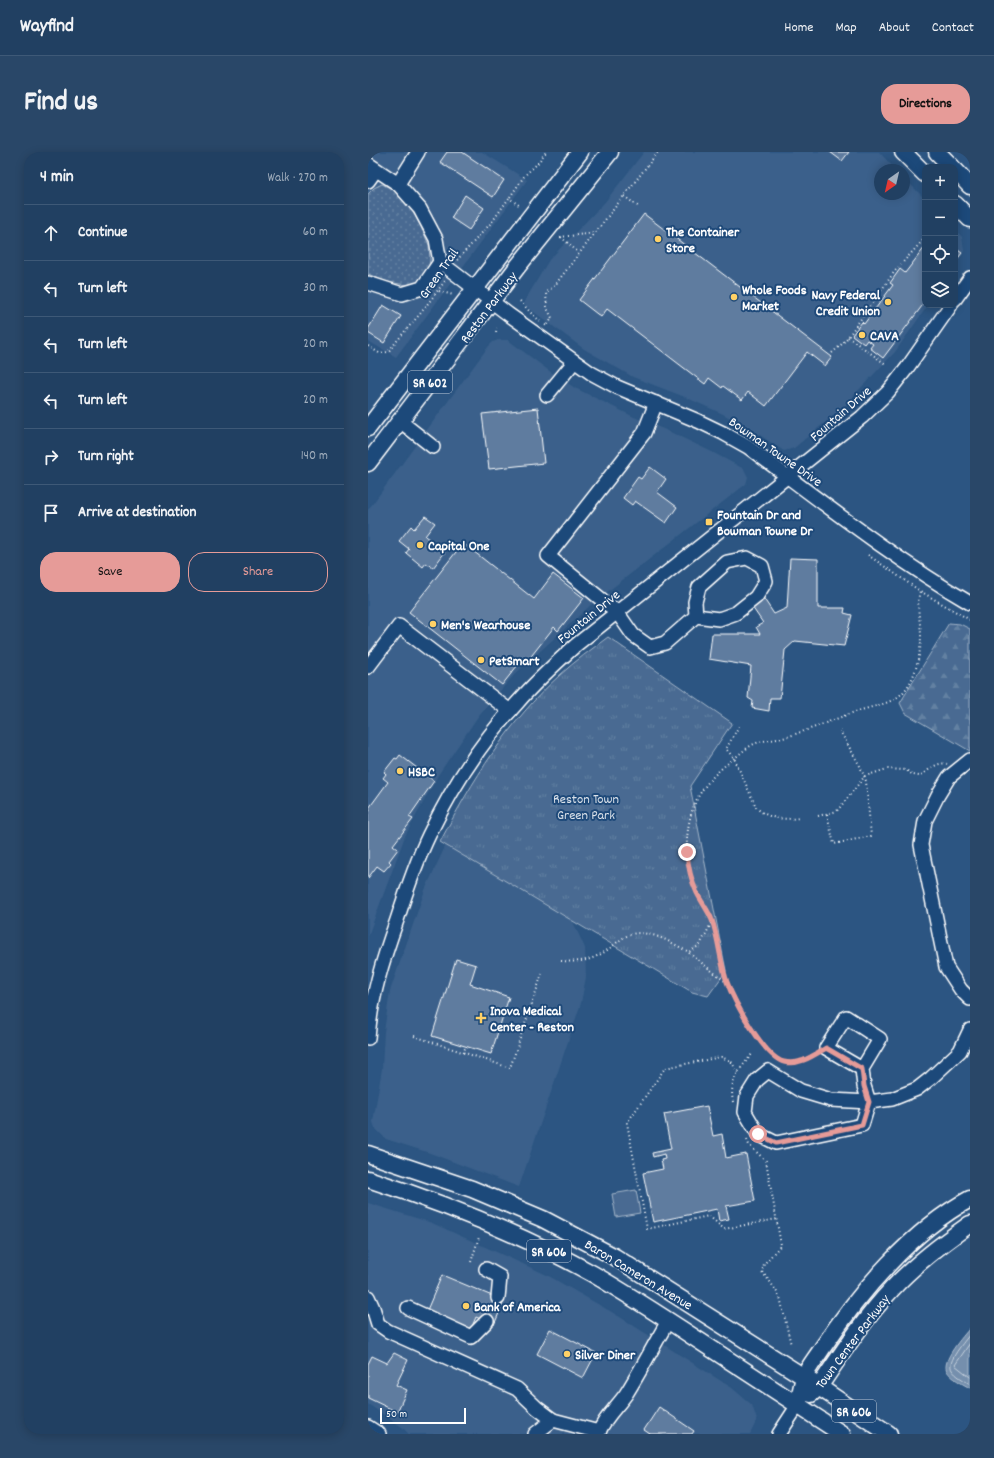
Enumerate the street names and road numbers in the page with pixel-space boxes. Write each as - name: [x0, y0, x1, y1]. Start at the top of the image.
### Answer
- street label: Green Trail: [415, 244, 465, 303]
- street label: Reston Parkway: [456, 268, 523, 348]
- road number: SR 602: [408, 371, 452, 393]
- street label: Fountain Drive: [806, 382, 877, 447]
- street label: Bowman Towne Drive: [724, 413, 826, 492]
- street label: Fountain Drive: [553, 586, 625, 649]
- street label: Baron Cameron Avenue: [580, 1235, 696, 1316]
- road number: SR 606: [527, 1240, 571, 1262]
- street label: Town Center Parkway: [811, 1291, 896, 1394]
- road number: SR 606: [832, 1400, 876, 1422]

